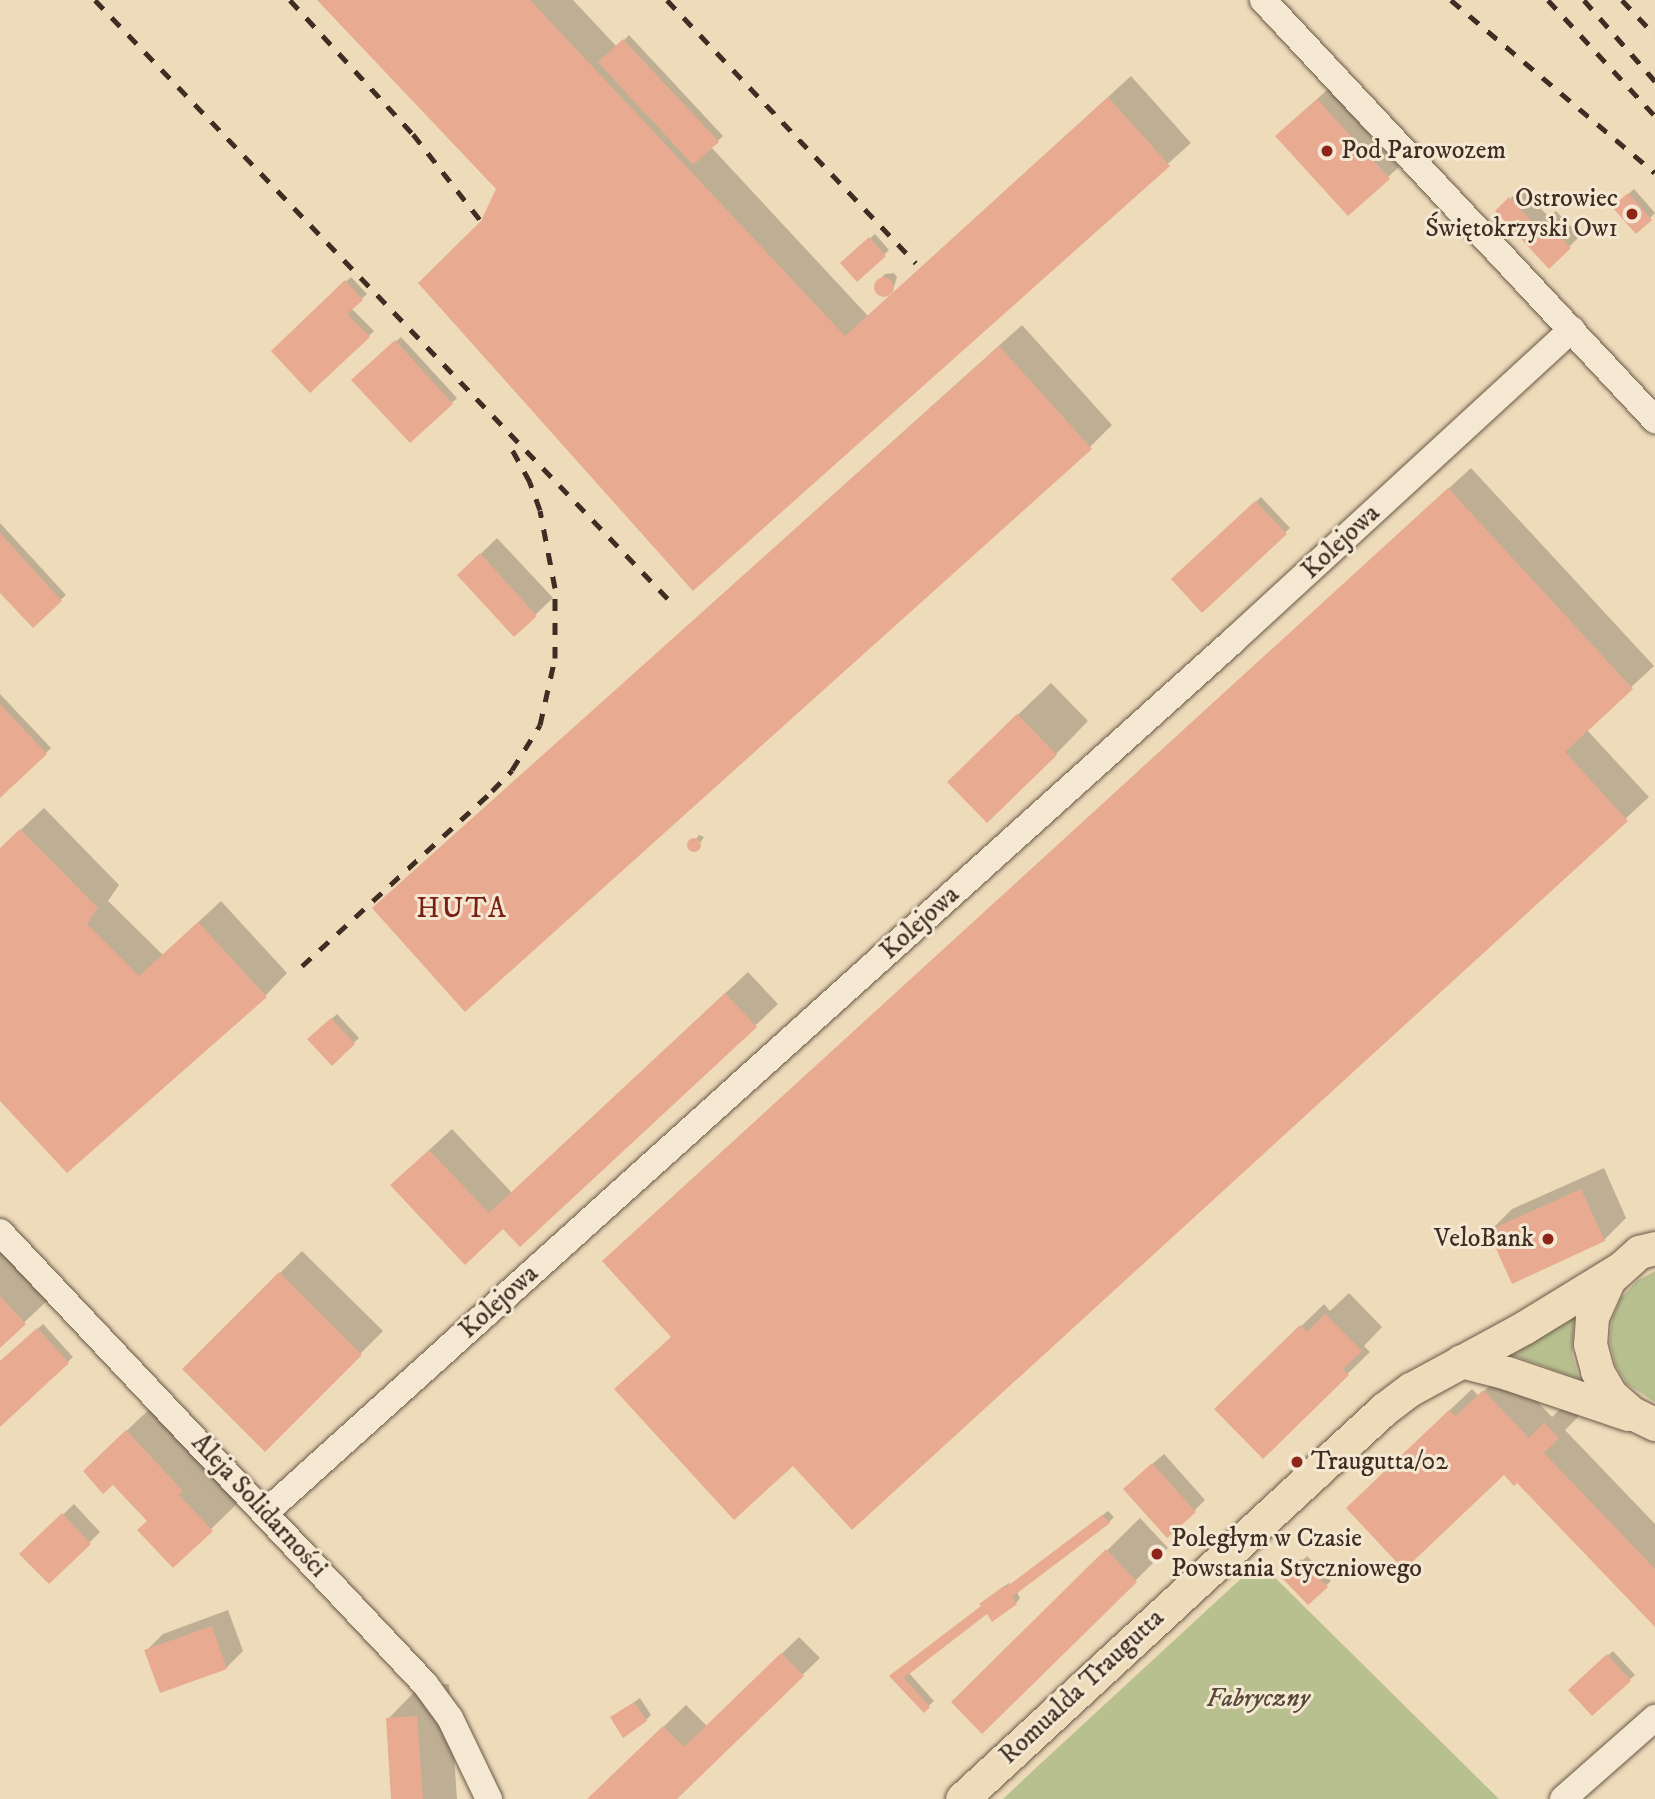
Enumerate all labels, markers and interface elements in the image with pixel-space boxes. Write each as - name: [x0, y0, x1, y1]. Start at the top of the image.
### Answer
- place label: Pod Parowozem: [1341, 135, 1506, 167]
- marker: Pod Parowozem: [1319, 143, 1335, 159]
- place label: Ostrowiec Świętokrzyski Ow1: [1425, 183, 1618, 244]
- marker: Ostrowiec Świętokrzyski Ow1: [1624, 206, 1640, 222]
- street label: Kolejowa: [1295, 498, 1387, 586]
- street label: Kolejowa: [874, 879, 966, 967]
- district label: HUTA: [417, 892, 507, 926]
- place label: VeloBank: [1434, 1223, 1534, 1255]
- marker: VeloBank: [1540, 1231, 1556, 1247]
- street label: Kolejowa: [453, 1258, 545, 1346]
- street label: Aleja Solidarności: [184, 1428, 334, 1584]
- place label: Traugutta/02: [1311, 1446, 1448, 1478]
- marker: Traugutta/02: [1289, 1454, 1305, 1470]
- place label: Poległym w Czasie Powstania Styczniowego: [1171, 1523, 1422, 1584]
- marker: Poległym w Czasie Powstania Styczniowego: [1149, 1546, 1165, 1562]
- street label: Romualda Traugutta: [993, 1603, 1171, 1771]
- park label: Fabryczny: [1206, 1683, 1310, 1715]

